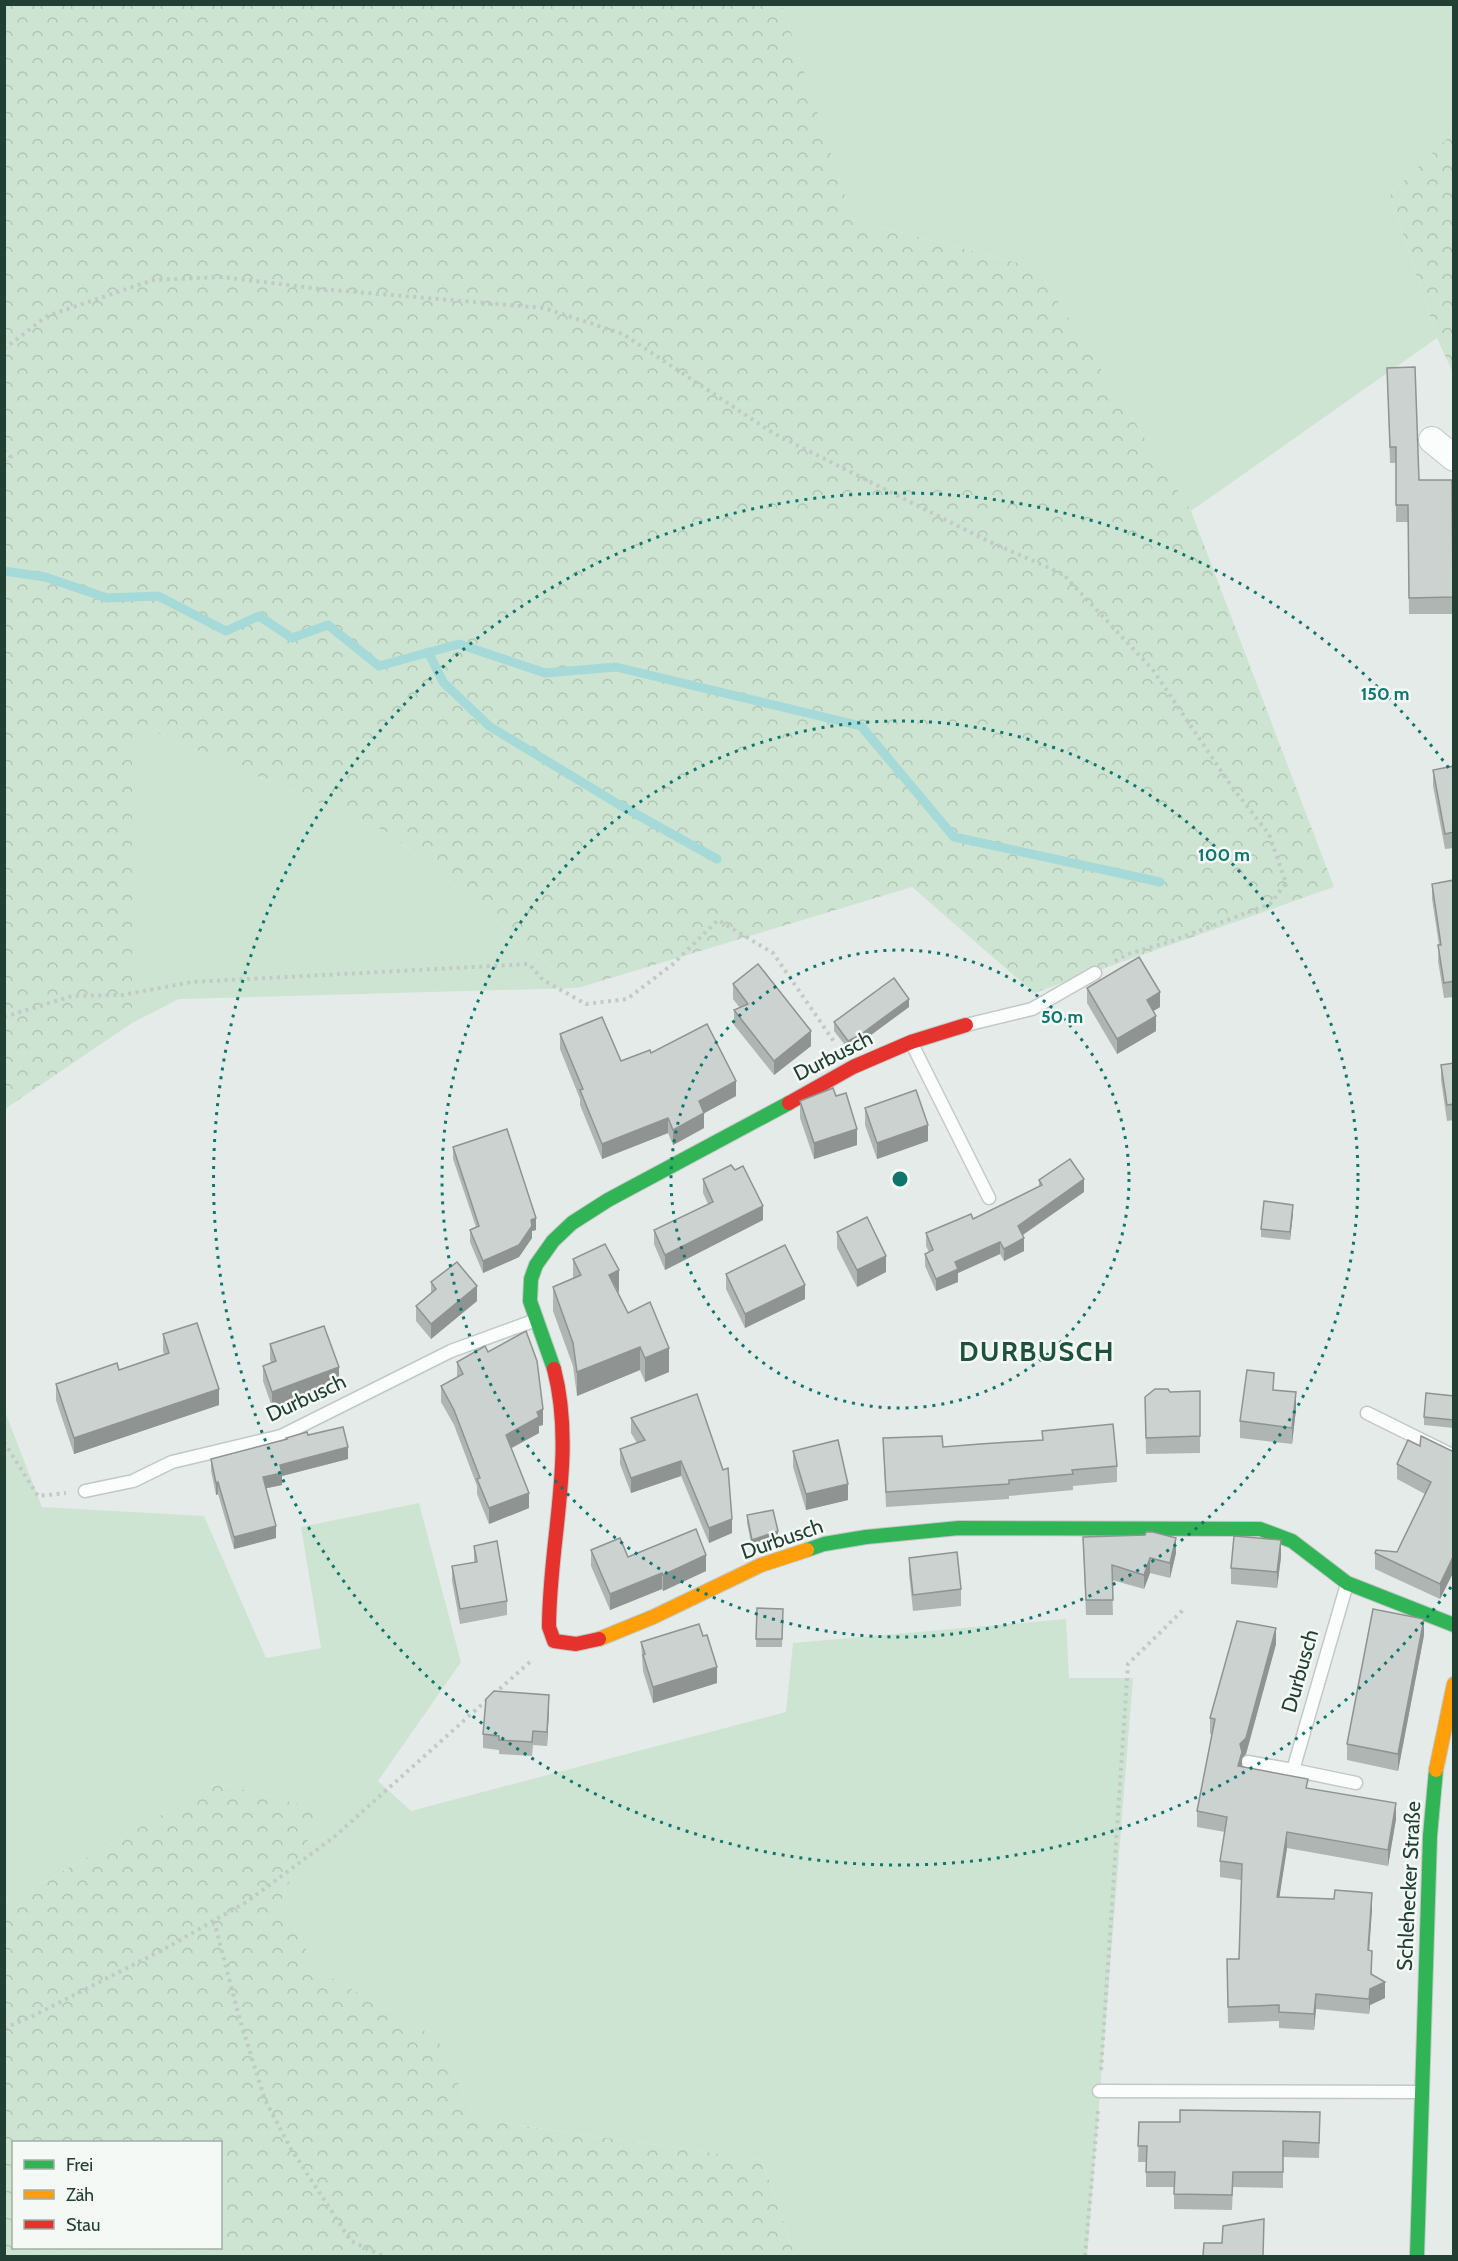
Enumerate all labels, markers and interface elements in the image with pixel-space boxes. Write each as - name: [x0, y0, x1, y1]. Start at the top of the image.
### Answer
- text: 150 m: [1361, 683, 1409, 705]
- text: 100 m: [1198, 844, 1250, 866]
- text: 50 m: [1041, 1006, 1083, 1028]
- street label: Durbusch: [789, 1025, 876, 1086]
- centre of rings: [890, 1169, 910, 1189]
- district label: DURBUSCH: [959, 1335, 1115, 1368]
- street label: Durbusch: [262, 1368, 350, 1427]
- street label: Durbusch: [738, 1513, 826, 1564]
- street label: Durbusch: [1276, 1627, 1323, 1715]
- street label: Schlehecker Straße: [1392, 1800, 1425, 1971]
- legend: [12, 2141, 222, 2249]
- text: Frei: [66, 2154, 93, 2176]
- text: Zäh: [66, 2184, 94, 2206]
- text: Stau: [66, 2214, 100, 2236]

